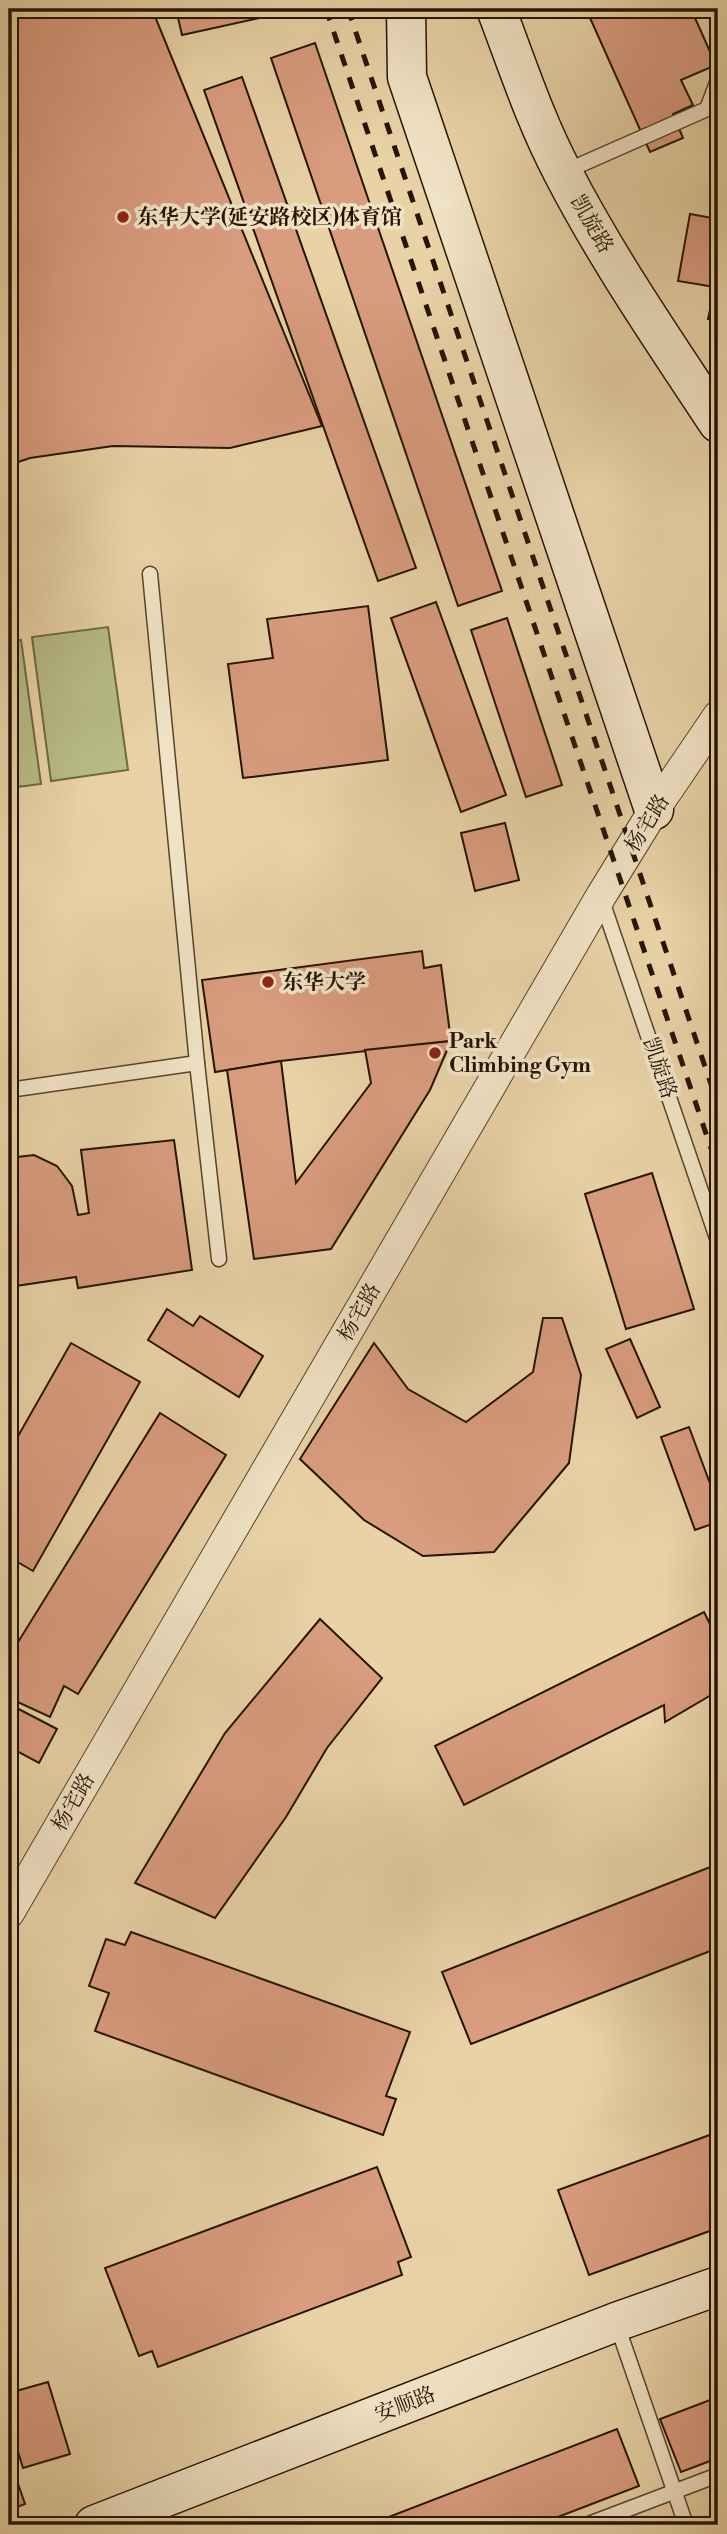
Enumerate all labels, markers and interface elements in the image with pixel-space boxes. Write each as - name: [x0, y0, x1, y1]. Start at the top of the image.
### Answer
- street label: 凯旋路: [564, 191, 618, 258]
- place label: 东华大学(延安路校区)体育馆: [137, 205, 402, 231]
- marker: 东华大学(延安路校区)体育馆: [115, 209, 131, 225]
- street label: 杨宅路: [620, 790, 676, 857]
- place label: 东华大学: [282, 970, 366, 996]
- marker: 东华大学: [260, 974, 276, 990]
- place label: Park Climbing Gym: [449, 1029, 591, 1079]
- street label: 凯旋路: [637, 1034, 682, 1102]
- marker: Park Climbing Gym: [427, 1045, 443, 1061]
- street label: 杨宅路: [333, 1279, 387, 1346]
- street label: 杨宅路: [47, 1769, 101, 1836]
- street label: 安顺路: [371, 2382, 439, 2428]

